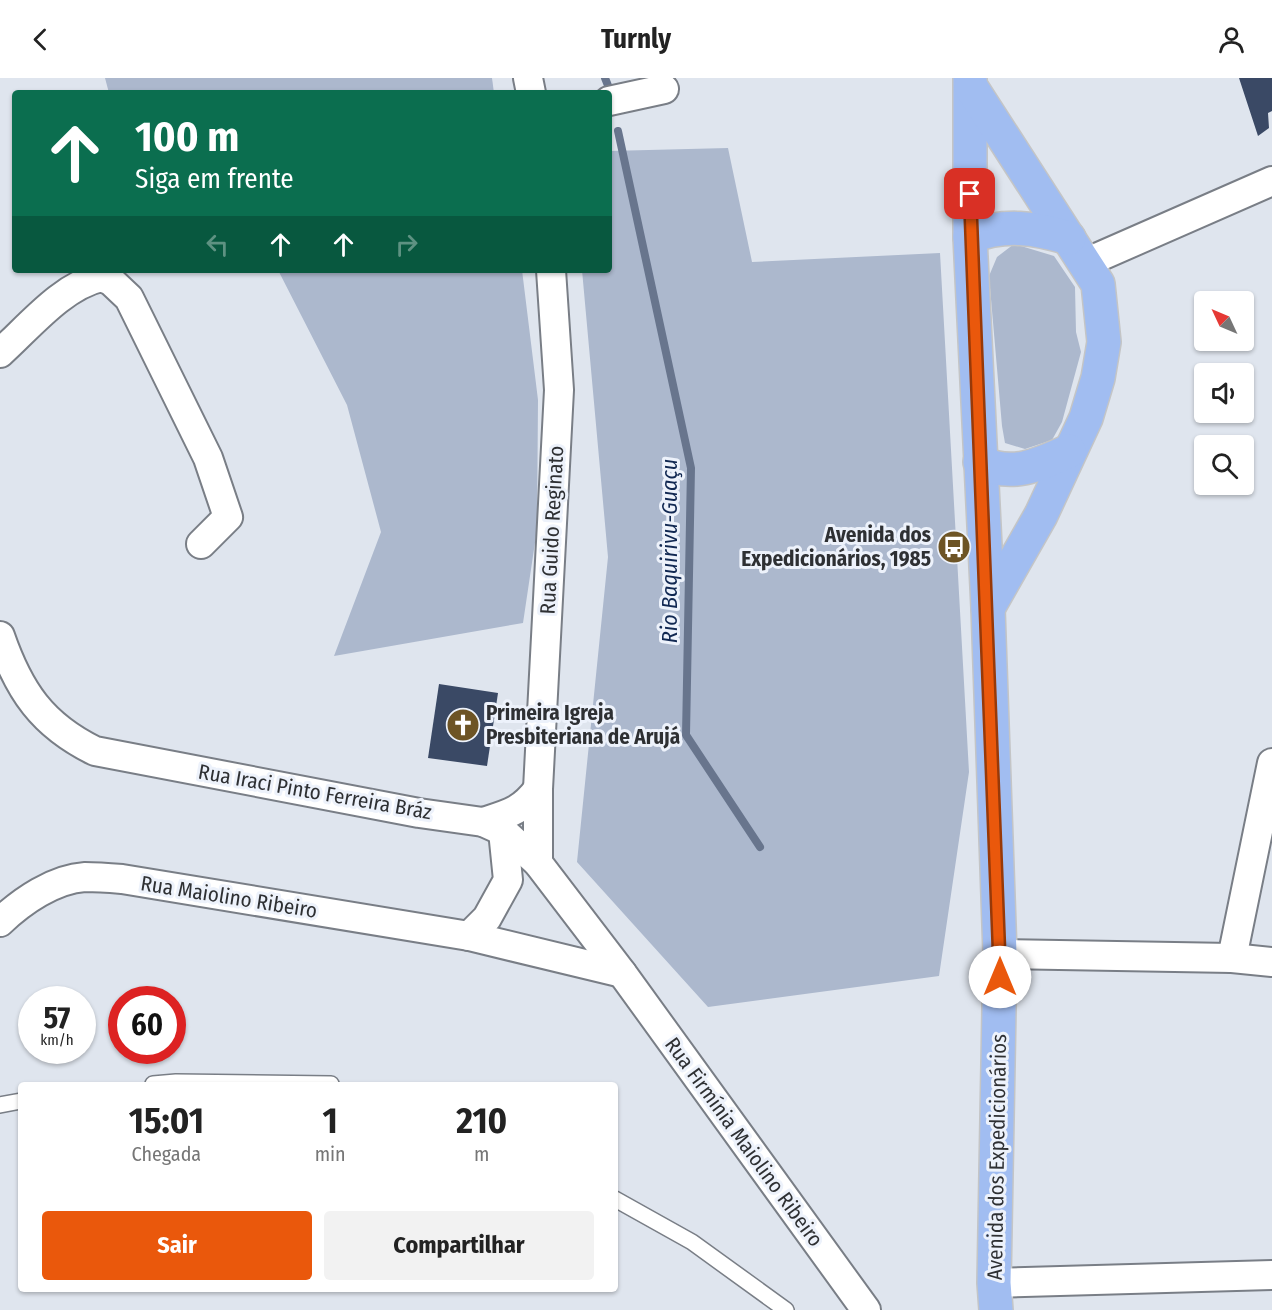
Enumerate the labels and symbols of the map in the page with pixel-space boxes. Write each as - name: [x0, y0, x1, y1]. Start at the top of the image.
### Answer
- pin: [944, 168, 995, 219]
- north arrow: [1194, 291, 1254, 351]
- street label: Rua Guido Reginato: [535, 445, 569, 615]
- water label: Rio Baquirivu-Guaçu: [656, 459, 683, 643]
- place label: Avenida dos Expedicionários, 1985: [741, 522, 931, 572]
- bus stop icon: Avenida dos Expedicionários, 1985: [936, 529, 972, 565]
- place label: Primeira Igreja Presbiteriana de Arujá: [486, 700, 680, 750]
- church icon: Primeira Igreja Presbiteriana de Arujá: [445, 707, 481, 743]
- street label: Rua Iraci Pinto Ferreira Bráz: [196, 759, 434, 825]
- street label: Rua Maiolino Ribeiro: [139, 870, 319, 924]
- position arrow: [968, 945, 1032, 1009]
- speed limit sign: 60: [108, 986, 186, 1064]
- street label: Rua Firmínia Maiolino Ribeiro: [659, 1032, 829, 1252]
- street label: Avenida dos Expedicionários: [982, 1034, 1012, 1280]

